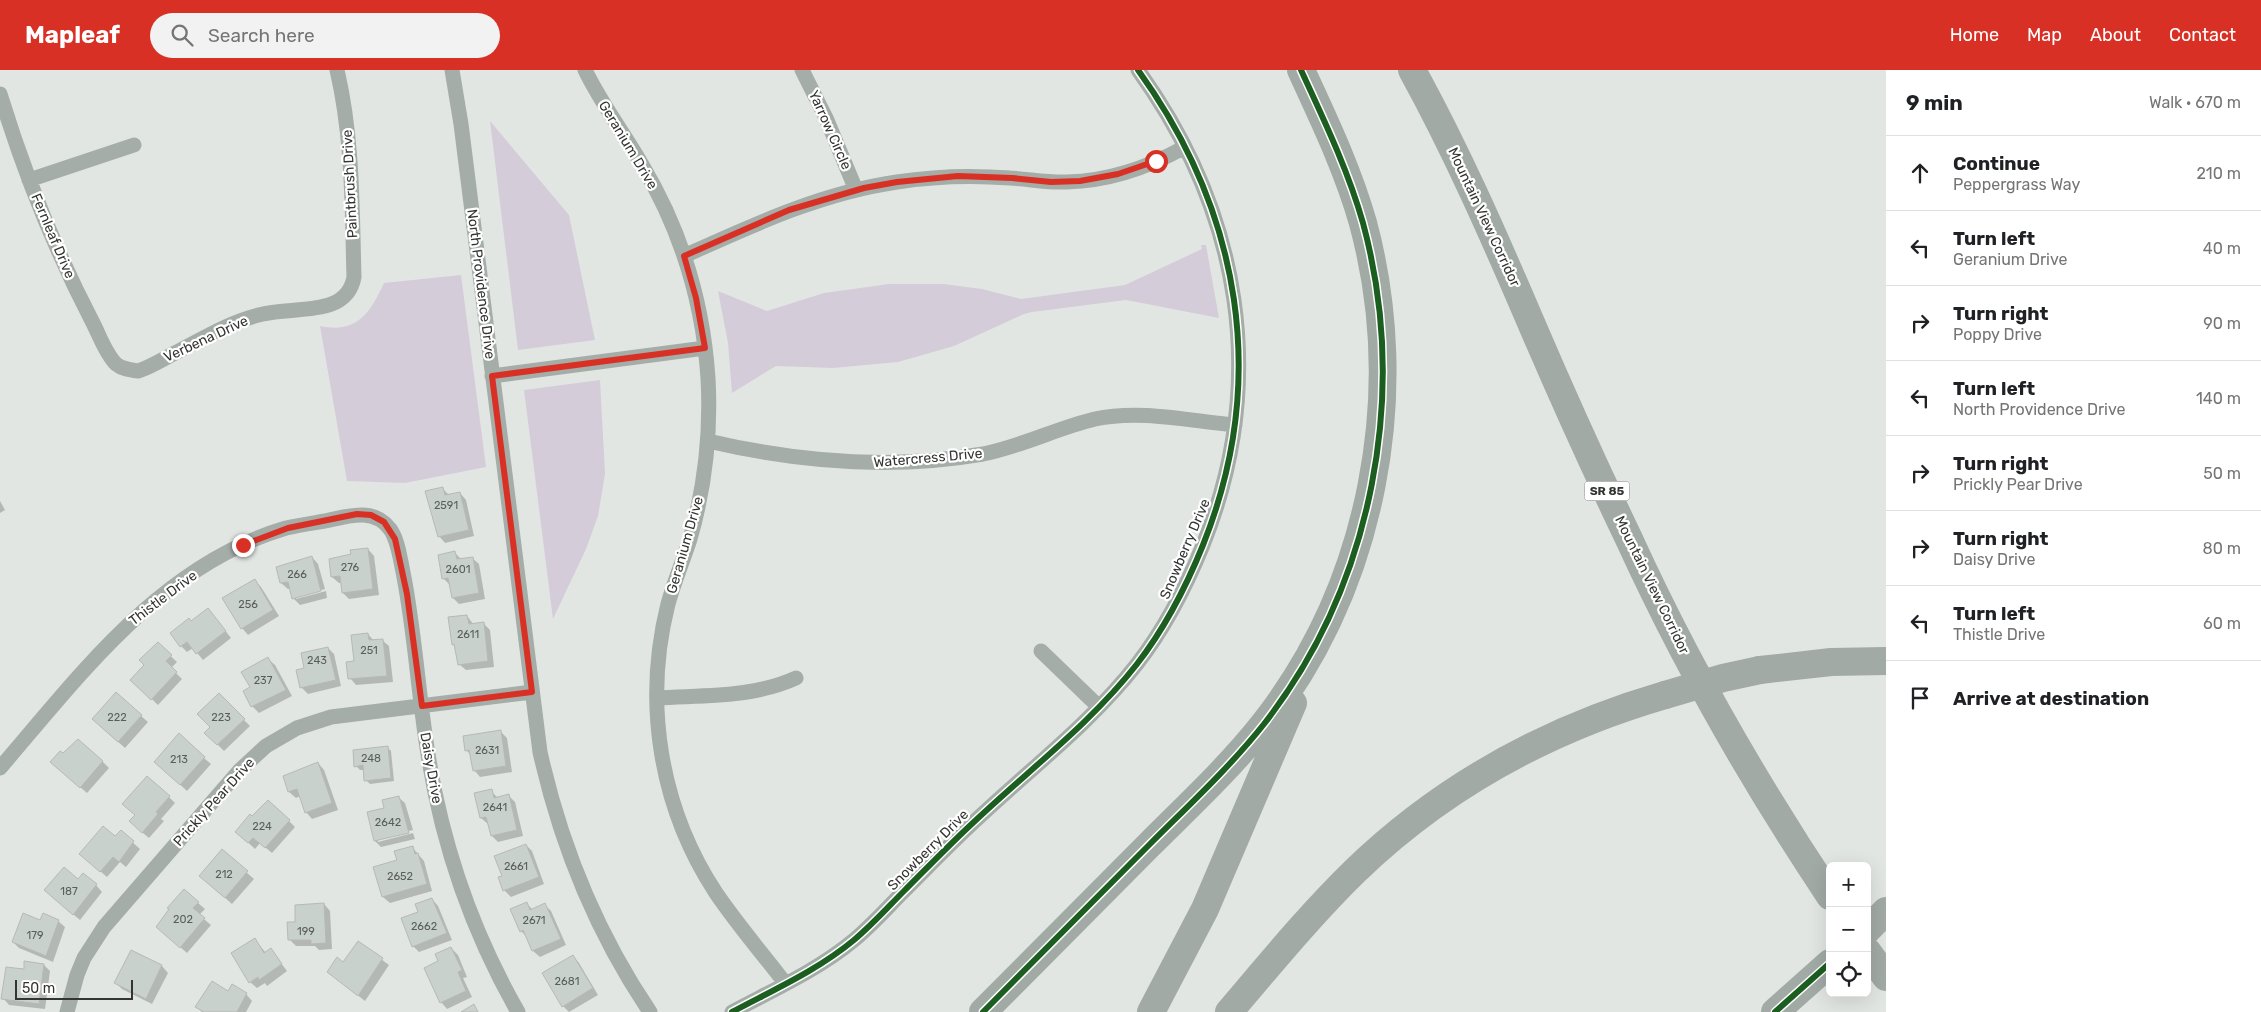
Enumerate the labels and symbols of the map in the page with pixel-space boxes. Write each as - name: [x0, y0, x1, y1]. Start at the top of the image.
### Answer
- street label: Yarrow Circle: [805, 88, 855, 172]
- street label: Geranium Drive: [595, 98, 661, 192]
- street label: Paintbrush Drive: [339, 129, 361, 239]
- street label: Mountain View Corridor: [1444, 145, 1524, 290]
- route start: [1145, 150, 1168, 173]
- street label: Fernleaf Drive: [27, 191, 79, 281]
- street label: North Providence Drive: [463, 208, 499, 360]
- street label: Verbena Drive: [161, 312, 251, 366]
- street label: Watercress Drive: [873, 445, 983, 471]
- road number: SR 85: [1584, 482, 1630, 501]
- street label: Geranium Drive: [663, 494, 707, 595]
- street label: Snowberry Drive: [1156, 496, 1214, 602]
- house number: 2591: [434, 499, 458, 512]
- street label: Mountain View Corridor: [1611, 513, 1693, 657]
- route end: [232, 534, 255, 557]
- house number: 276: [341, 561, 360, 574]
- house number: 2601: [446, 563, 470, 576]
- street label: Thistle Drive: [126, 567, 200, 629]
- house number: 266: [287, 568, 307, 581]
- house number: 256: [238, 598, 258, 611]
- house number: 2611: [457, 628, 479, 641]
- house number: 251: [360, 644, 378, 657]
- house number: 243: [307, 654, 327, 667]
- house number: 237: [254, 674, 273, 687]
- house number: 222: [107, 711, 127, 724]
- house number: 223: [211, 711, 231, 724]
- street label: Daisy Drive: [416, 731, 446, 805]
- house number: 2631: [475, 744, 499, 757]
- house number: 248: [361, 752, 381, 765]
- house number: 213: [170, 753, 188, 766]
- street label: Prickly Pear Drive: [170, 754, 258, 850]
- house number: 2641: [483, 801, 507, 814]
- street label: Snowberry Drive: [884, 806, 972, 894]
- house number: 2642: [375, 816, 401, 829]
- house number: 224: [252, 820, 272, 833]
- house number: 2661: [504, 860, 528, 873]
- house number: 212: [215, 868, 233, 881]
- house number: 2652: [387, 870, 413, 883]
- house number: 187: [60, 885, 78, 898]
- house number: 202: [173, 913, 193, 926]
- house number: 2671: [522, 914, 546, 927]
- house number: 2662: [411, 920, 437, 933]
- house number: 199: [297, 925, 315, 938]
- house number: 179: [27, 929, 43, 942]
- house number: 2681: [555, 975, 579, 988]
- scale bar: [15, 977, 132, 1000]

